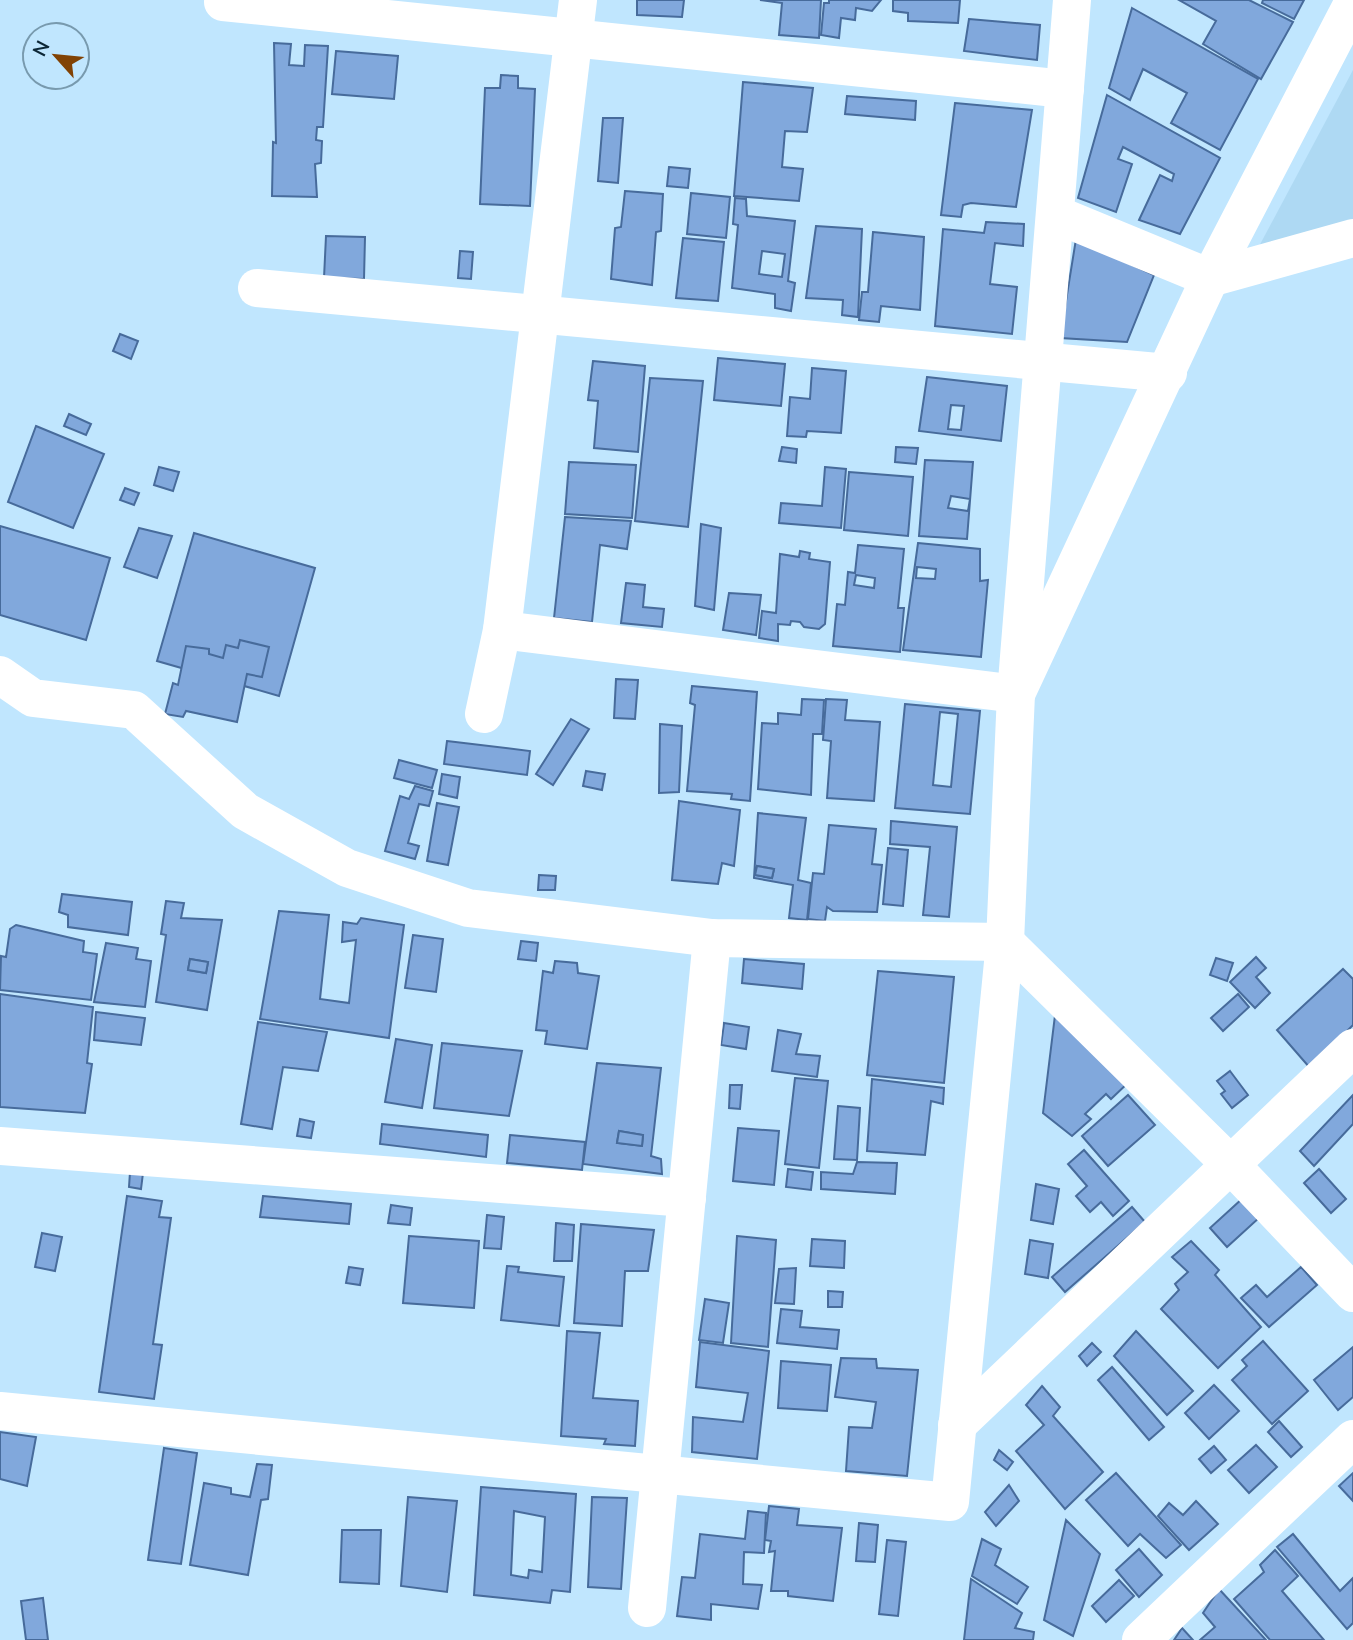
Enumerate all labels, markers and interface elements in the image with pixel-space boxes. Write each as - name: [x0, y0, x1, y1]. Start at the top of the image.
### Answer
- north arrow: [21, 21, 91, 91]
- text: N: [27, 36, 57, 61]

